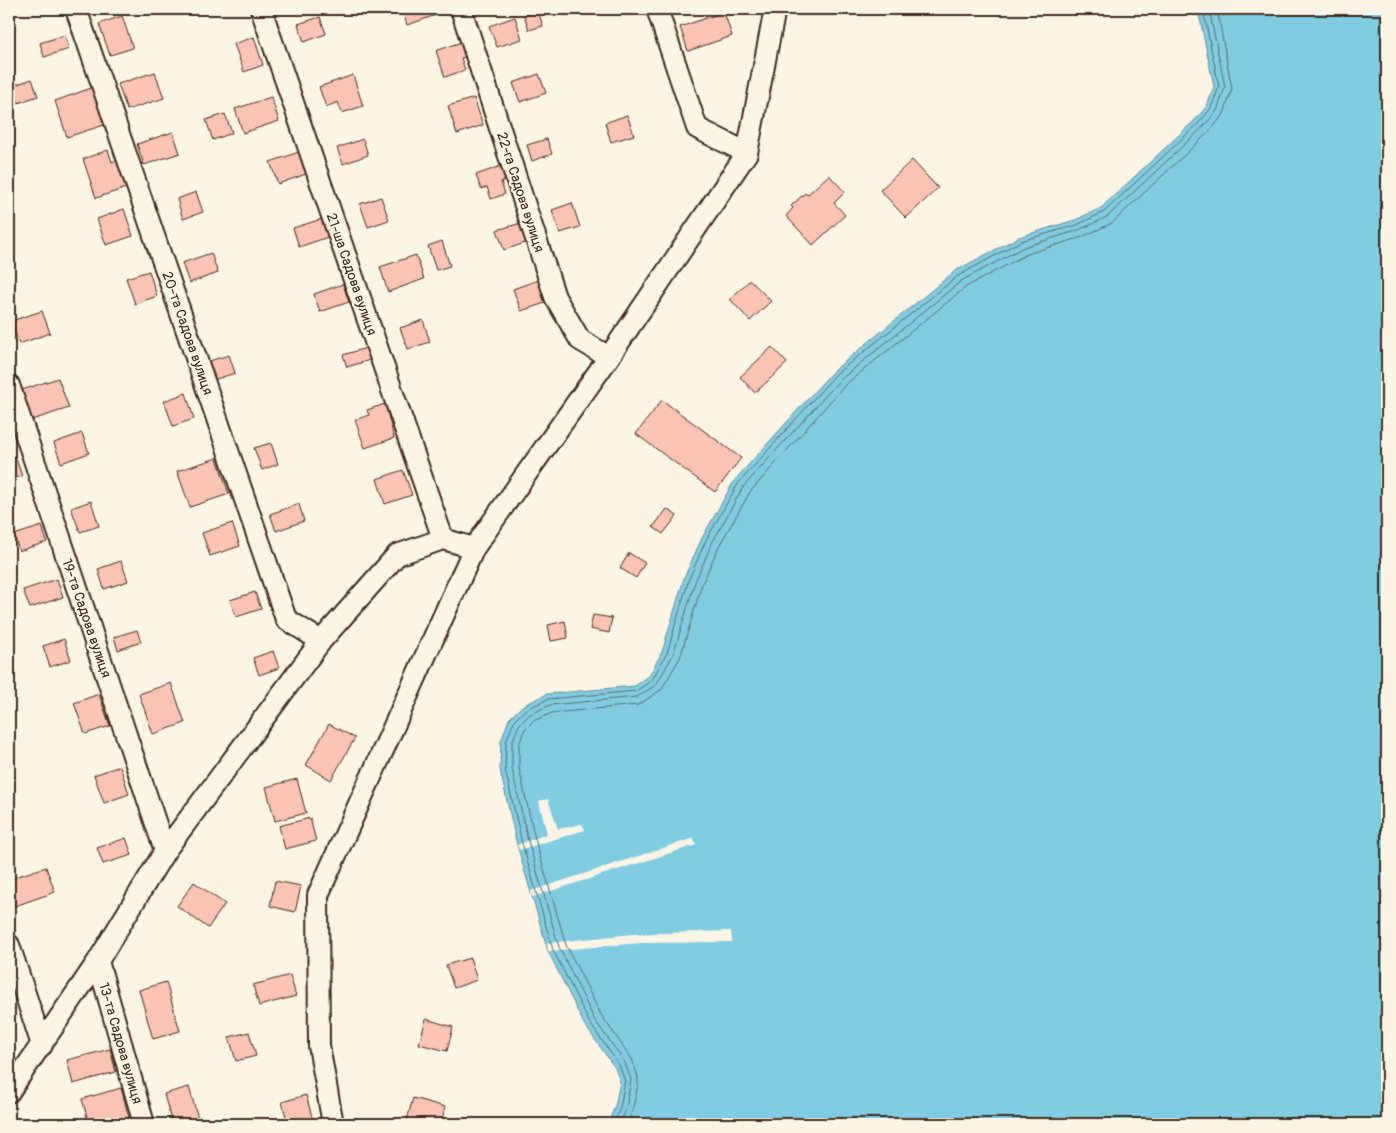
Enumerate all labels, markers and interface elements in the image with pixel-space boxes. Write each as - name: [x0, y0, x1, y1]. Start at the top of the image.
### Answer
- street label: 22-га Садова вулиця: [493, 130, 548, 254]
- street label: 21-ша Садова вулиця: [323, 211, 380, 337]
- street label: 20-та Садова вулиця: [158, 269, 217, 397]
- street label: 19-та Садова вулиця: [58, 557, 115, 680]
- street label: 13-та Садова вулиця: [95, 981, 146, 1106]

